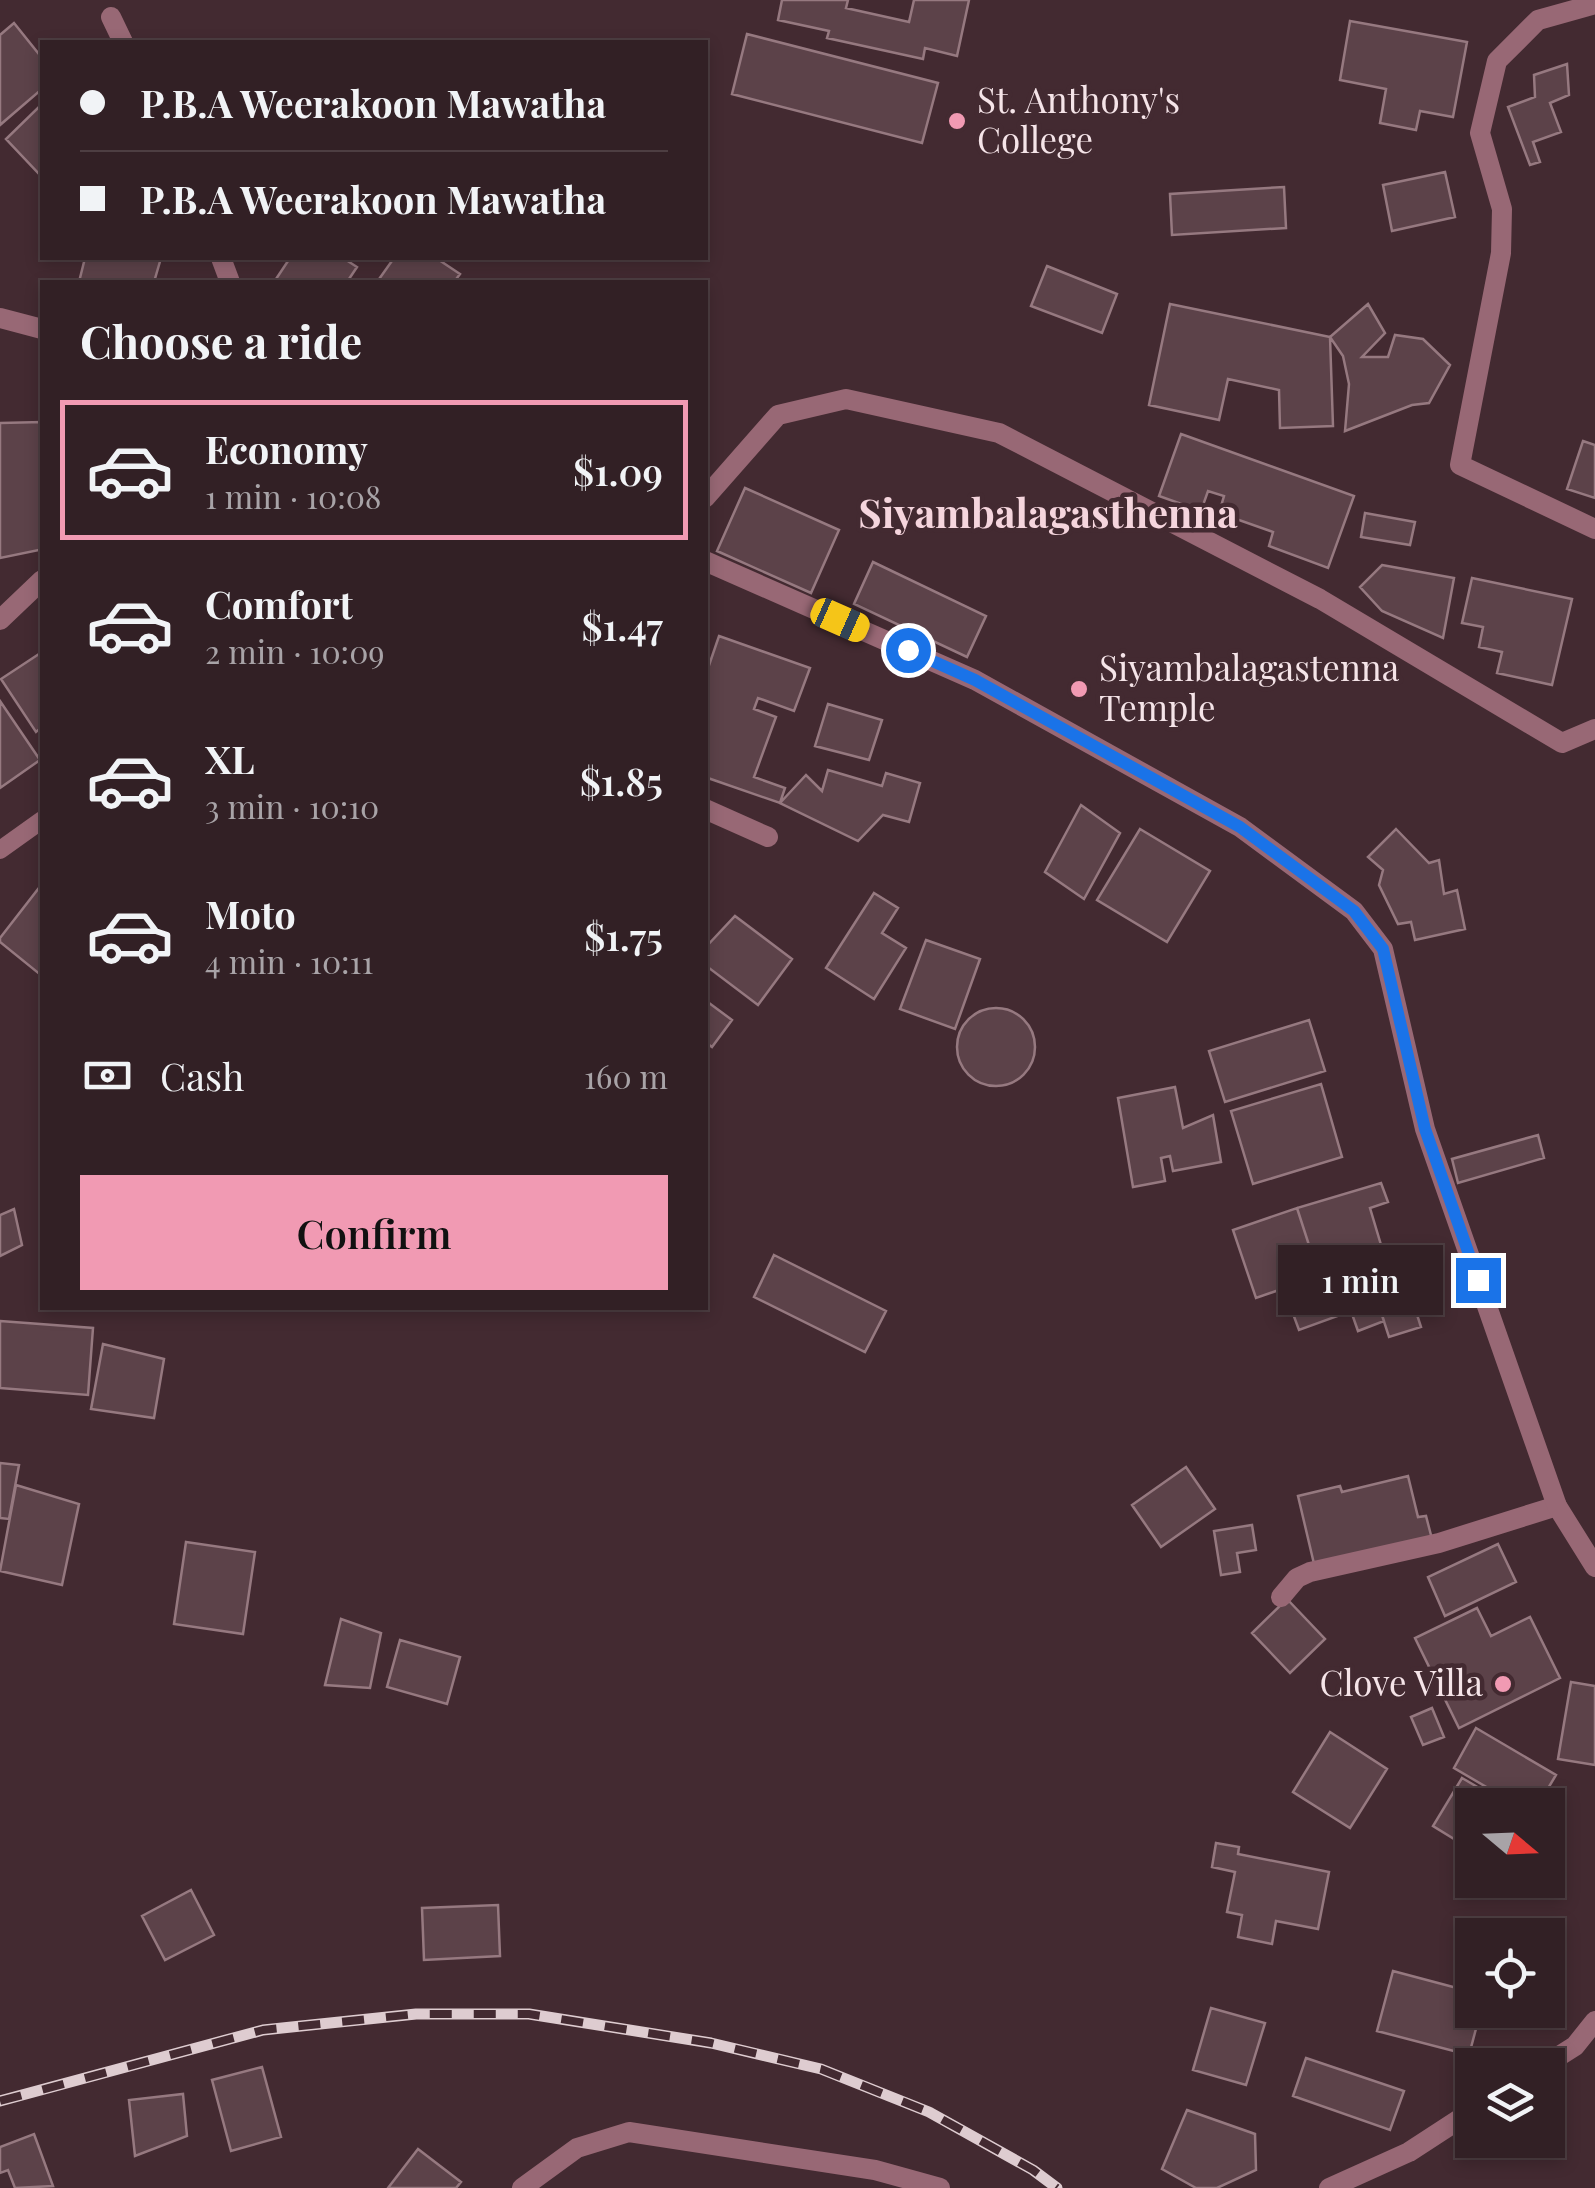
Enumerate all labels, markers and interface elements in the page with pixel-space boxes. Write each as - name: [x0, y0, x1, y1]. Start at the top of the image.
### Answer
- place label: St. Anthony's College: [977, 75, 1180, 162]
- text: P.B.A Weerakoon Mawatha: [140, 77, 606, 128]
- marker: St. Anthony's College: [946, 110, 968, 132]
- text: P.B.A Weerakoon Mawatha: [140, 173, 606, 224]
- text: Choose a ride: [80, 310, 362, 370]
- text: Economy: [205, 423, 368, 474]
- icon: car: [85, 425, 175, 515]
- text: $1.09: [573, 445, 663, 496]
- text: 1 min · 10:08: [205, 474, 381, 517]
- district label: Siyambalagasthenna: [858, 485, 1238, 538]
- text: Comfort: [205, 578, 353, 629]
- icon: car: [85, 580, 175, 670]
- car: [806, 594, 874, 646]
- text: $1.47: [582, 600, 663, 651]
- route start: [886, 628, 931, 673]
- text: 2 min · 10:09: [205, 629, 385, 672]
- place label: Siyambalagastenna Temple: [1099, 643, 1400, 730]
- marker: Siyambalagastenna Temple: [1068, 678, 1090, 700]
- text: XL: [205, 733, 254, 784]
- icon: car: [85, 735, 175, 825]
- text: $1.85: [580, 755, 663, 806]
- text: 3 min · 10:10: [205, 784, 379, 827]
- text: Moto: [205, 888, 296, 939]
- icon: car: [85, 890, 175, 980]
- text: $1.75: [584, 910, 663, 961]
- text: 4 min · 10:11: [205, 939, 373, 982]
- icon: cash: [80, 1048, 135, 1103]
- text: Cash: [160, 1050, 244, 1101]
- text: 160 m: [584, 1054, 668, 1097]
- button: Confirm: [80, 1175, 668, 1290]
- callout: 1 min: [1278, 1245, 1443, 1315]
- text: 1 min: [1322, 1258, 1399, 1301]
- route end: [1456, 1258, 1501, 1303]
- place label: Clove Villa: [1320, 1658, 1484, 1705]
- marker: Clove Villa: [1492, 1673, 1514, 1695]
- north arrow: [1455, 1788, 1565, 1898]
- map controls: [1455, 1788, 1565, 2158]
- button: locate: [1455, 1918, 1565, 2028]
- button: layers: [1455, 2048, 1565, 2158]

